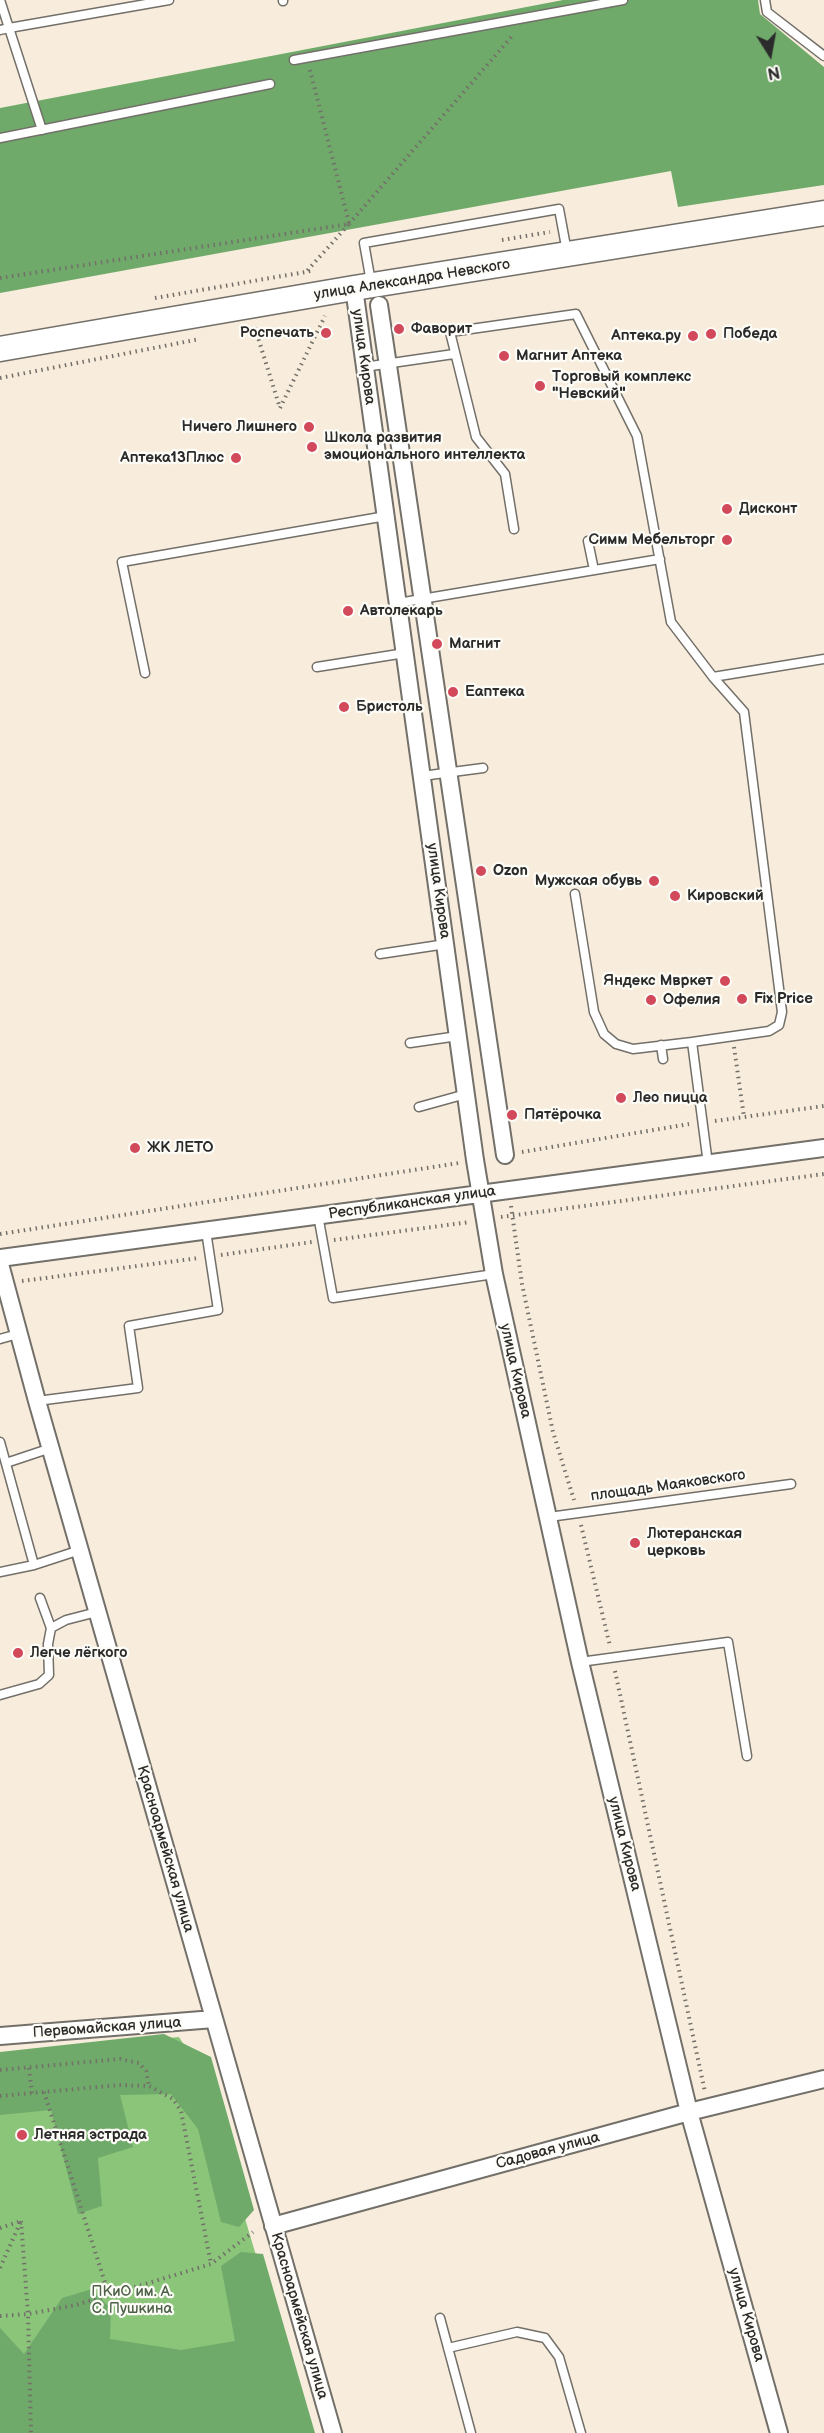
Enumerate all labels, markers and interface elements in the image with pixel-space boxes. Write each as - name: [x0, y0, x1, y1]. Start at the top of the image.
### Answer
- north arrow: [740, 24, 800, 84]
- text: N: [766, 62, 781, 83]
- street label: улица Александра Невского: [313, 256, 511, 304]
- street label: улица Кирова: [347, 308, 379, 406]
- place label: Фаворит: [411, 320, 472, 338]
- marker: Фаворит: [392, 322, 406, 336]
- place label: Роспечать: [240, 324, 314, 342]
- place label: Победа: [723, 325, 777, 343]
- marker: Роспечать: [319, 326, 333, 340]
- place label: Аптека.ру: [611, 327, 681, 345]
- marker: Победа: [704, 327, 718, 341]
- marker: Аптека.ру: [686, 329, 700, 343]
- place label: Магнит Аптека: [516, 347, 622, 365]
- marker: Магнит Аптека: [497, 349, 511, 363]
- place label: Торговый комплекс "Невский": [552, 368, 691, 403]
- marker: Торговый комплекс "Невский": [533, 379, 547, 393]
- place label: Ничего Лишнего: [182, 418, 297, 436]
- marker: Ничего Лишнего: [302, 420, 316, 434]
- place label: Школа развития эмоционального интеллекта: [324, 429, 525, 464]
- marker: Школа развития эмоционального интеллекта: [305, 440, 319, 454]
- place label: Аптека13Плюс: [120, 449, 224, 467]
- marker: Аптека13Плюс: [229, 451, 243, 465]
- place label: Дисконт: [739, 500, 797, 518]
- marker: Дисконт: [720, 502, 734, 516]
- place label: Симм Мебельторг: [588, 531, 715, 549]
- marker: Симм Мебельторг: [720, 533, 734, 547]
- place label: Автолекарь: [360, 602, 443, 620]
- marker: Автолекарь: [341, 604, 355, 618]
- place label: Магнит: [449, 635, 501, 653]
- marker: Магнит: [430, 637, 444, 651]
- place label: Еаптека: [465, 683, 524, 701]
- marker: Еаптека: [446, 685, 460, 699]
- place label: Бристоль: [356, 698, 423, 716]
- marker: Бристоль: [337, 700, 351, 714]
- street label: улица Кирова: [422, 842, 454, 940]
- place label: Ozon: [493, 862, 528, 880]
- marker: Ozon: [474, 864, 488, 878]
- place label: Мужская обувь: [535, 872, 642, 890]
- marker: Мужская обувь: [647, 874, 661, 888]
- place label: Кировский: [687, 887, 764, 905]
- marker: Кировский: [668, 889, 682, 903]
- place label: Яндекс Мвркет: [603, 972, 713, 990]
- marker: Яндекс Мвркет: [718, 974, 732, 988]
- place label: Fix Price: [754, 990, 813, 1008]
- place label: Офелия: [663, 991, 720, 1009]
- marker: Fix Price: [735, 992, 749, 1006]
- marker: Офелия: [644, 993, 658, 1007]
- place label: Лео пицца: [633, 1089, 708, 1107]
- marker: Лео пицца: [614, 1091, 628, 1105]
- place label: Пятёрочка: [524, 1106, 601, 1124]
- marker: Пятёрочка: [505, 1108, 519, 1122]
- place label: ЖК ЛЕТО: [147, 1139, 213, 1157]
- marker: ЖК ЛЕТО: [128, 1141, 142, 1155]
- street label: Республиканская улица: [327, 1182, 497, 1224]
- street label: улица Кирова: [495, 1322, 535, 1420]
- street label: площадь Маяковского: [589, 1466, 747, 1506]
- place label: Лютеранская церковь: [647, 1525, 742, 1560]
- marker: Лютеранская церковь: [628, 1536, 642, 1550]
- place label: Легче лёгкого: [30, 1644, 127, 1662]
- marker: Легче лёгкого: [11, 1646, 25, 1660]
- street label: Красноармейская улица: [133, 1764, 197, 1934]
- street label: улица Кирова: [604, 1795, 644, 1893]
- street label: Первомайская улица: [32, 2014, 182, 2042]
- place label: Летняя эстрада: [34, 2126, 147, 2144]
- marker: Летняя эстрада: [15, 2128, 29, 2142]
- street label: Садовая улица: [494, 2129, 602, 2173]
- street label: Красноармейская улица: [267, 2231, 331, 2401]
- street label: улица Кирова: [724, 2266, 768, 2364]
- park label: ПКиО им. А. С. Пушкина: [91, 2283, 173, 2318]

